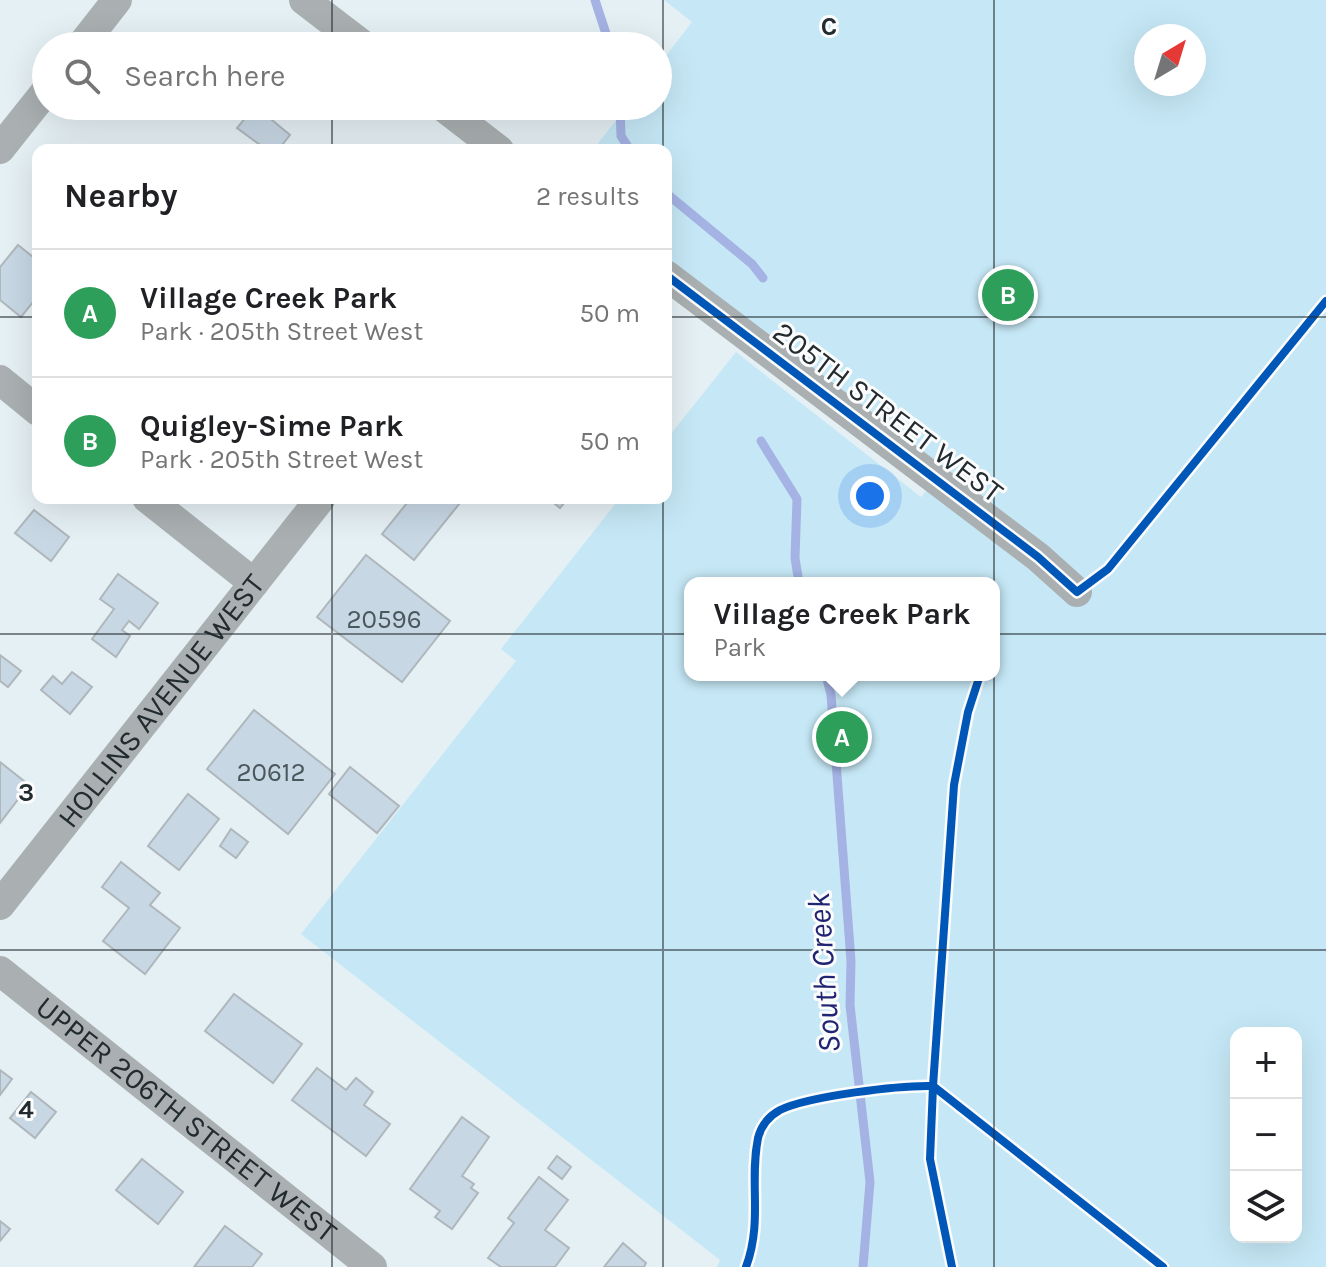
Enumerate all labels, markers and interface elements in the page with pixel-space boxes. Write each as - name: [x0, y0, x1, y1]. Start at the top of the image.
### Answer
- text: C: [821, 11, 837, 42]
- north arrow: [1134, 24, 1206, 96]
- search box: [32, 32, 672, 120]
- icon: search: [60, 54, 104, 98]
- text: Search here: [124, 58, 285, 94]
- text: Nearby: [64, 176, 178, 216]
- text: 2 results: [536, 181, 640, 212]
- pin: B: [982, 265, 1034, 325]
- text: Village Creek Park: [140, 280, 397, 316]
- text: A: [82, 298, 98, 329]
- text: 50 m: [579, 298, 640, 329]
- street label: 205TH STREET WEST: [766, 314, 1010, 510]
- text: Park · 205th Street West: [140, 316, 423, 347]
- text: Quigley-Sime Park: [140, 408, 403, 444]
- text: B: [82, 426, 98, 457]
- text: 50 m: [579, 426, 640, 457]
- text: Park · 205th Street West: [140, 444, 423, 475]
- your location: [850, 476, 890, 516]
- street label: HOLLINS AVENUE WEST: [50, 567, 272, 835]
- popup: [684, 577, 1000, 681]
- text: Village Creek Park: [713, 596, 971, 632]
- house number: 20596: [346, 604, 422, 635]
- text: Park: [713, 632, 766, 663]
- pin: A: [816, 707, 868, 767]
- house number: 20612: [236, 757, 306, 788]
- text: 3: [18, 777, 34, 808]
- water label: South Creek: [800, 891, 848, 1054]
- street label: UPPER 206TH STREET WEST: [29, 989, 344, 1250]
- map controls: [1230, 1027, 1302, 1243]
- button: +: [1230, 1027, 1302, 1099]
- text: 4: [18, 1094, 34, 1125]
- button: −: [1230, 1099, 1302, 1171]
- button: layers: [1230, 1171, 1302, 1243]

